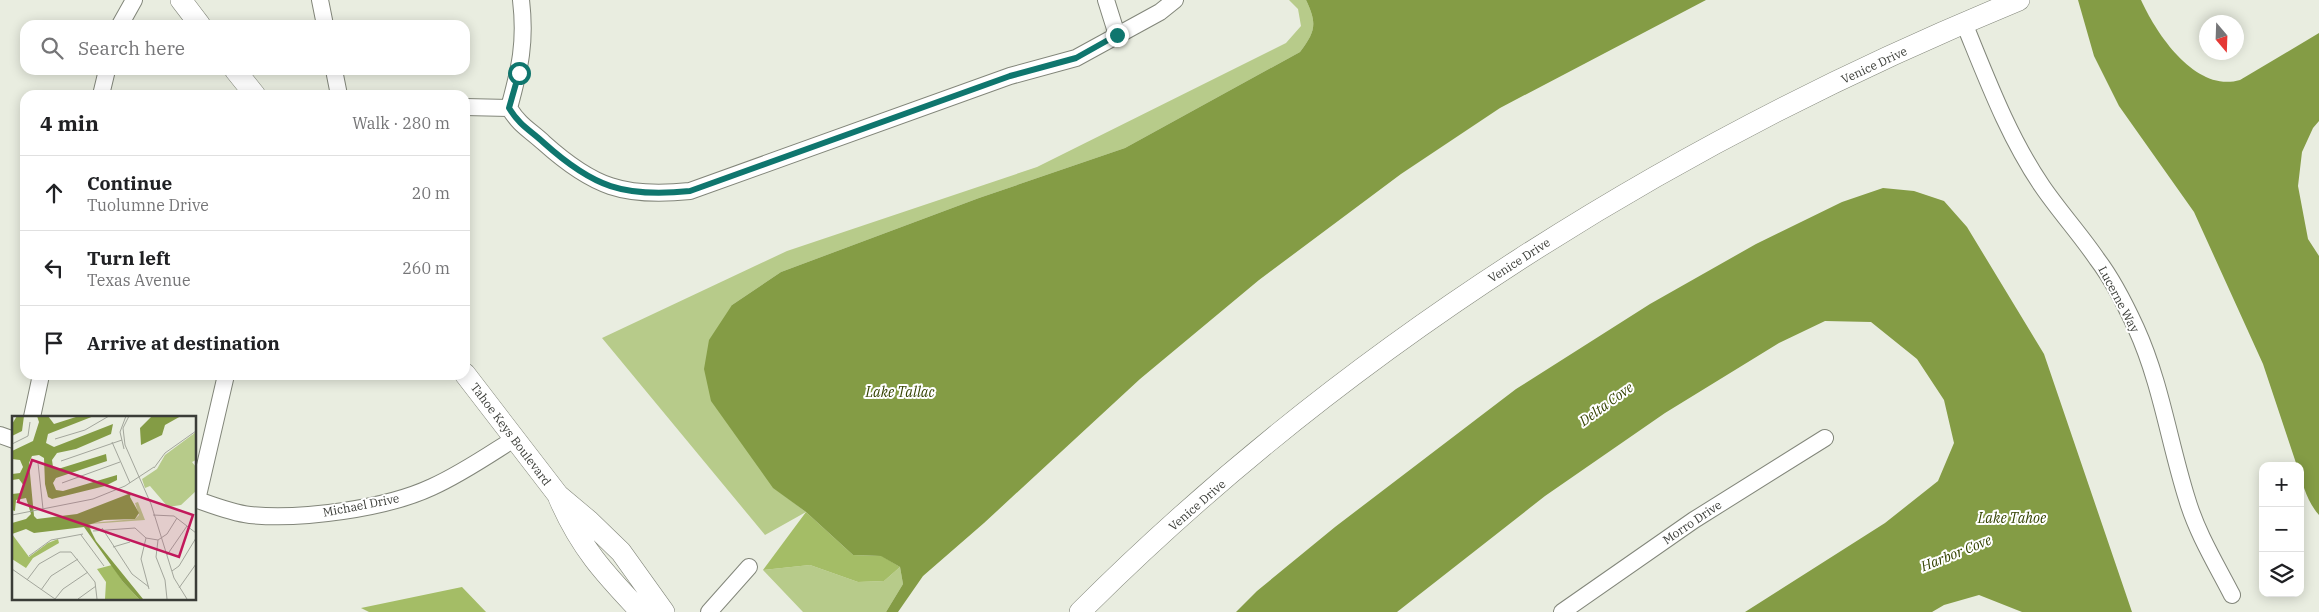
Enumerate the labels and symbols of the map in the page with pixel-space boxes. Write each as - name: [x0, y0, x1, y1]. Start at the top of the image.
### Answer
- north arrow: [2199, 15, 2244, 60]
- route end: [1106, 24, 1129, 47]
- street label: Venice Drive: [1839, 43, 1909, 87]
- route start: [508, 62, 531, 85]
- street label: Venice Drive: [1485, 234, 1553, 286]
- street label: Lucerne Way: [2095, 263, 2143, 335]
- water label: Delta Cove: [1575, 378, 1637, 430]
- street label: Tahoe Keys Boulevard: [467, 380, 555, 488]
- water label: Lake Tallac: [865, 383, 934, 401]
- inset map: [12, 416, 196, 600]
- street label: Venice Drive: [1165, 476, 1229, 534]
- street label: Michael Drive: [321, 490, 401, 520]
- street label: Morro Drive: [1660, 497, 1724, 547]
- water label: Lake Tahoe: [1977, 509, 2047, 527]
- water label: Harbor Cove: [1917, 530, 1995, 576]

